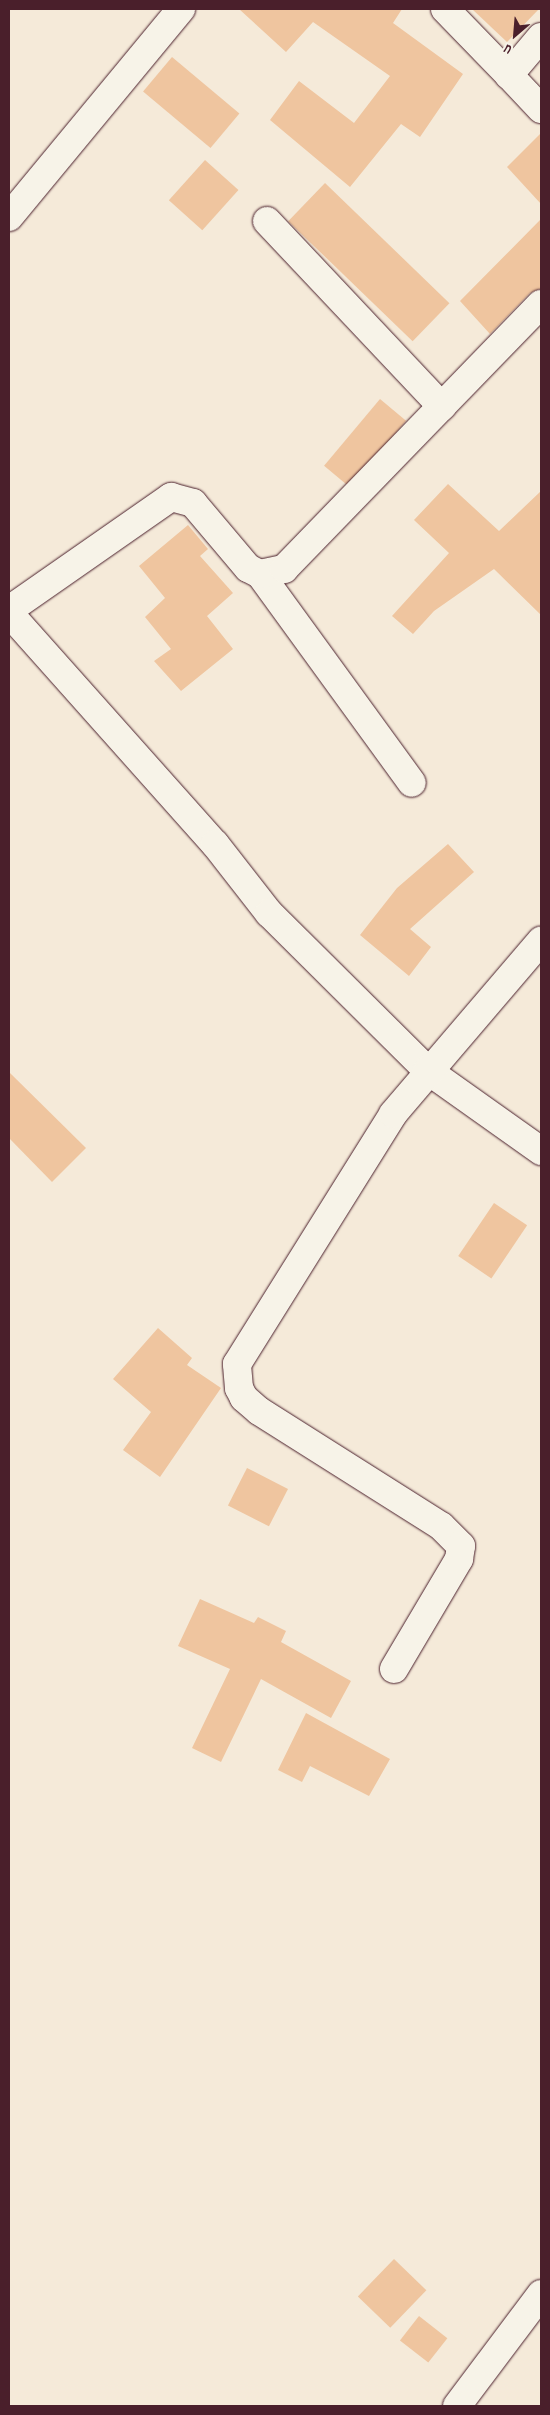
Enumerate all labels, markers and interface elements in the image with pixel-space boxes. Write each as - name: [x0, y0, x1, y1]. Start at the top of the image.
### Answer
- north arrow: [490, 10, 540, 60]
- text: U: [501, 38, 516, 59]

